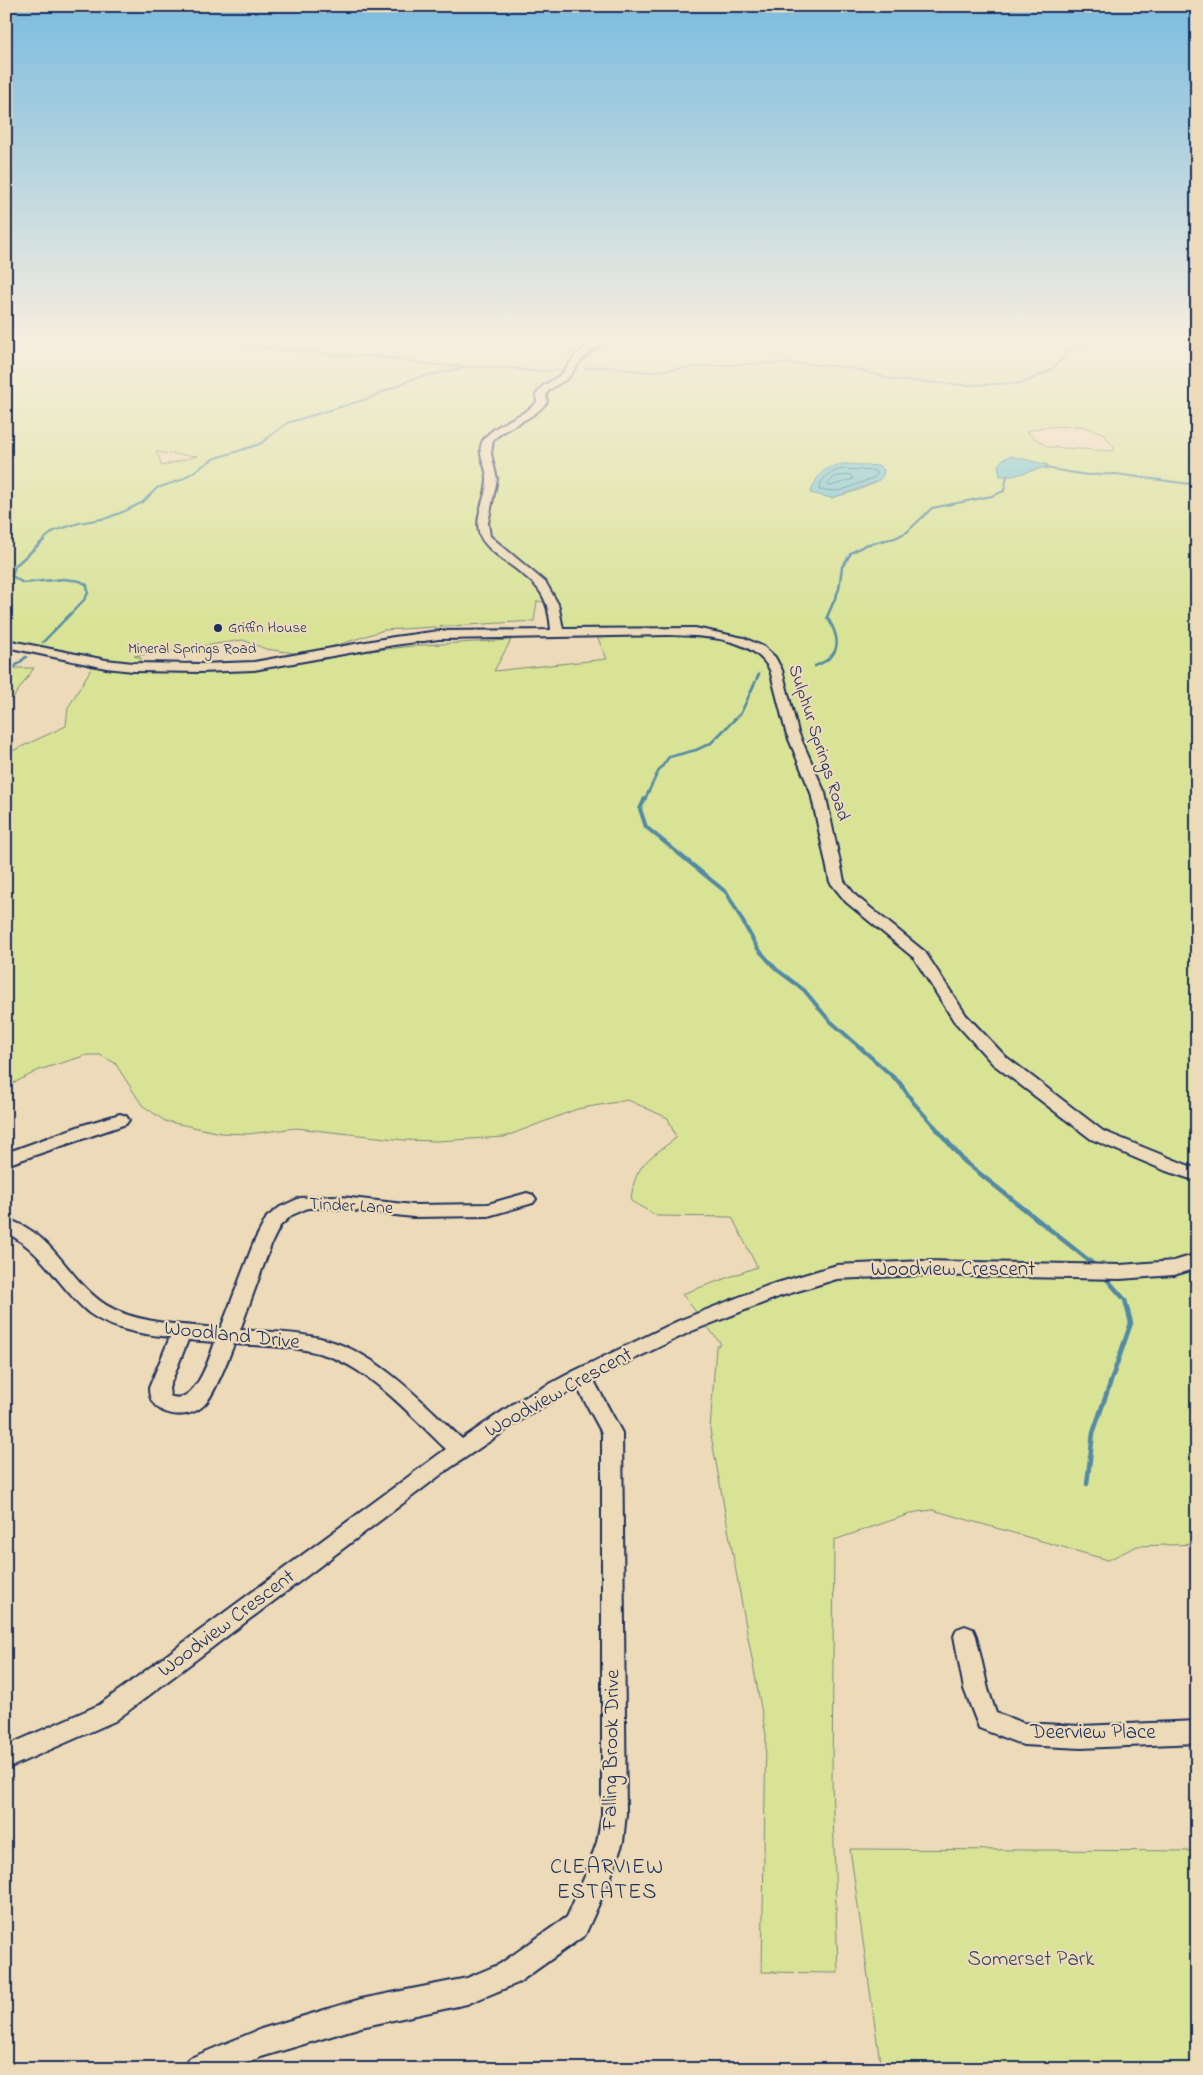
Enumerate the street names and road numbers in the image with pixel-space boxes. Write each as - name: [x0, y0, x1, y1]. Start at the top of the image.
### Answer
- street label: Mineral Springs Road: [128, 638, 257, 661]
- street label: Sulphur Springs Road: [780, 662, 856, 825]
- street label: Tinder Lane: [308, 1192, 395, 1222]
- street label: Woodview Crescent: [871, 1255, 1035, 1285]
- street label: Woodland Drive: [163, 1314, 302, 1358]
- street label: Woodview Crescent: [480, 1340, 638, 1446]
- street label: Woodview Crescent: [152, 1563, 302, 1685]
- street label: Falling Brook Drive: [596, 1669, 630, 1832]
- street label: Deerview Place: [1029, 1718, 1156, 1748]

